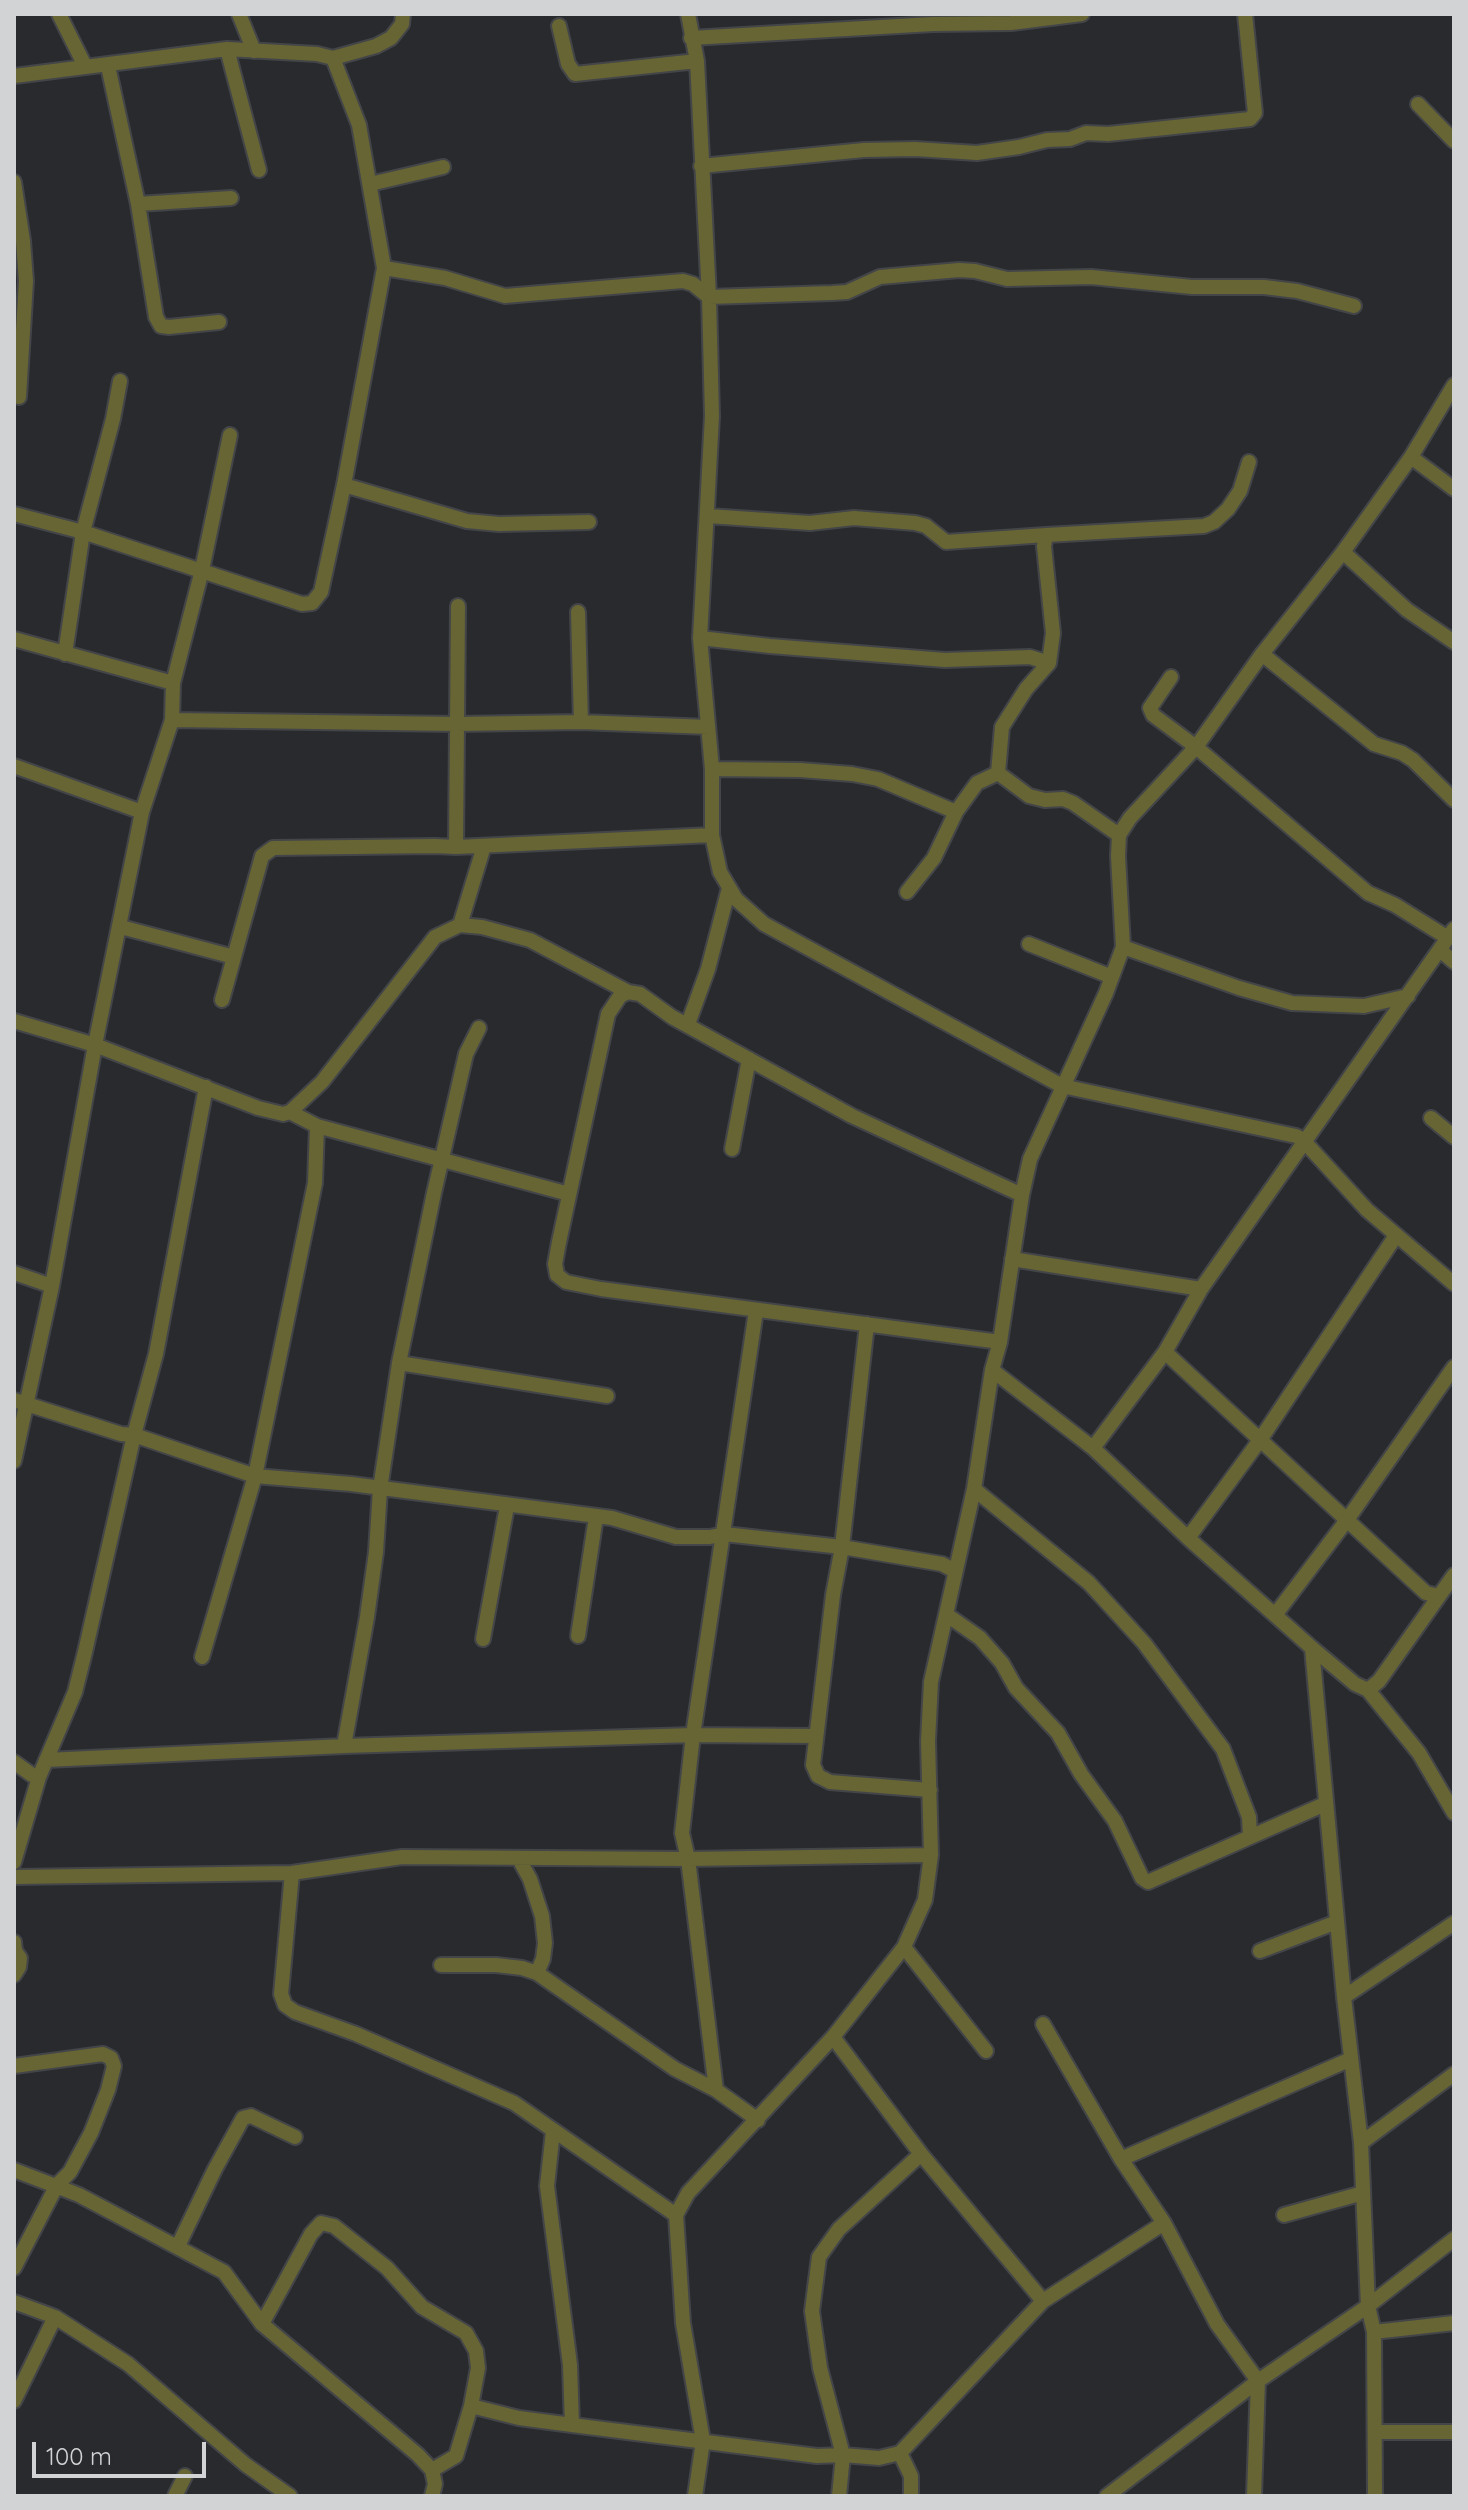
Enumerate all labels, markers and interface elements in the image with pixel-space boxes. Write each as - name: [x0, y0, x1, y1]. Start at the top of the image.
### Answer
- scale bar: [36, 2426, 210, 2476]
- text: 100 m: [46, 2441, 112, 2471]

